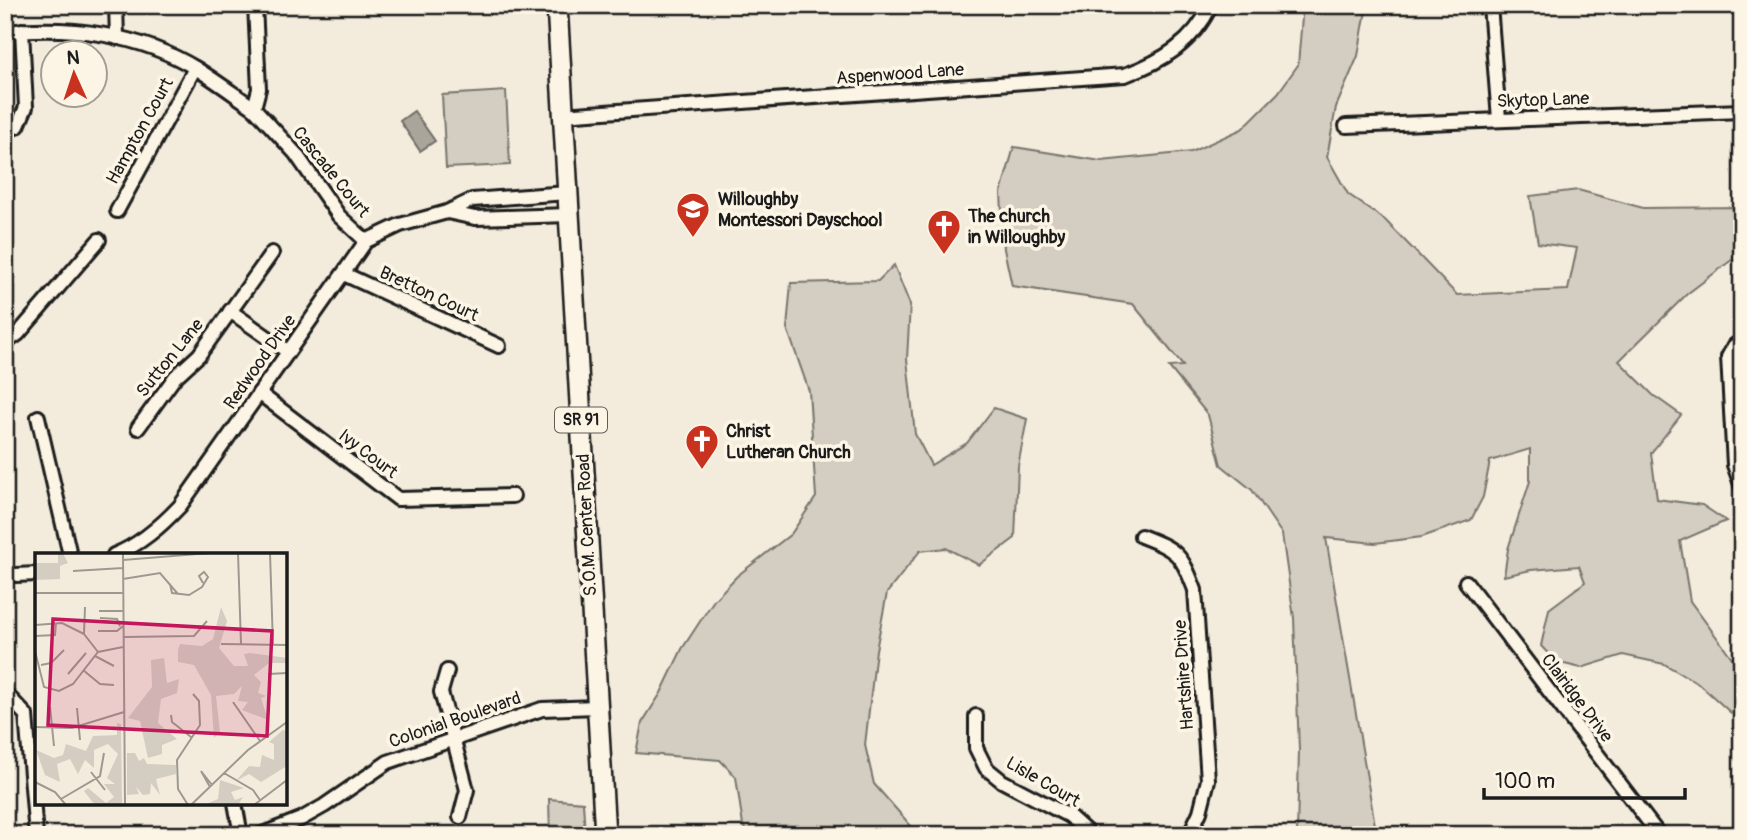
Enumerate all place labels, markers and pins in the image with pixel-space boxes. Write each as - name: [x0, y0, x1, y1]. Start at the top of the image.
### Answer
- place label: Willoughby Montessori Dayschool: [718, 188, 882, 232]
- school or university icon: Willoughby Montessori Dayschool: [674, 190, 712, 239]
- place label: The church in Willoughby: [967, 205, 1065, 249]
- church icon: The church in Willoughby: [925, 207, 963, 256]
- place label: Christ Lutheran Church: [726, 420, 851, 464]
- church icon: Christ Lutheran Church: [683, 422, 721, 471]

